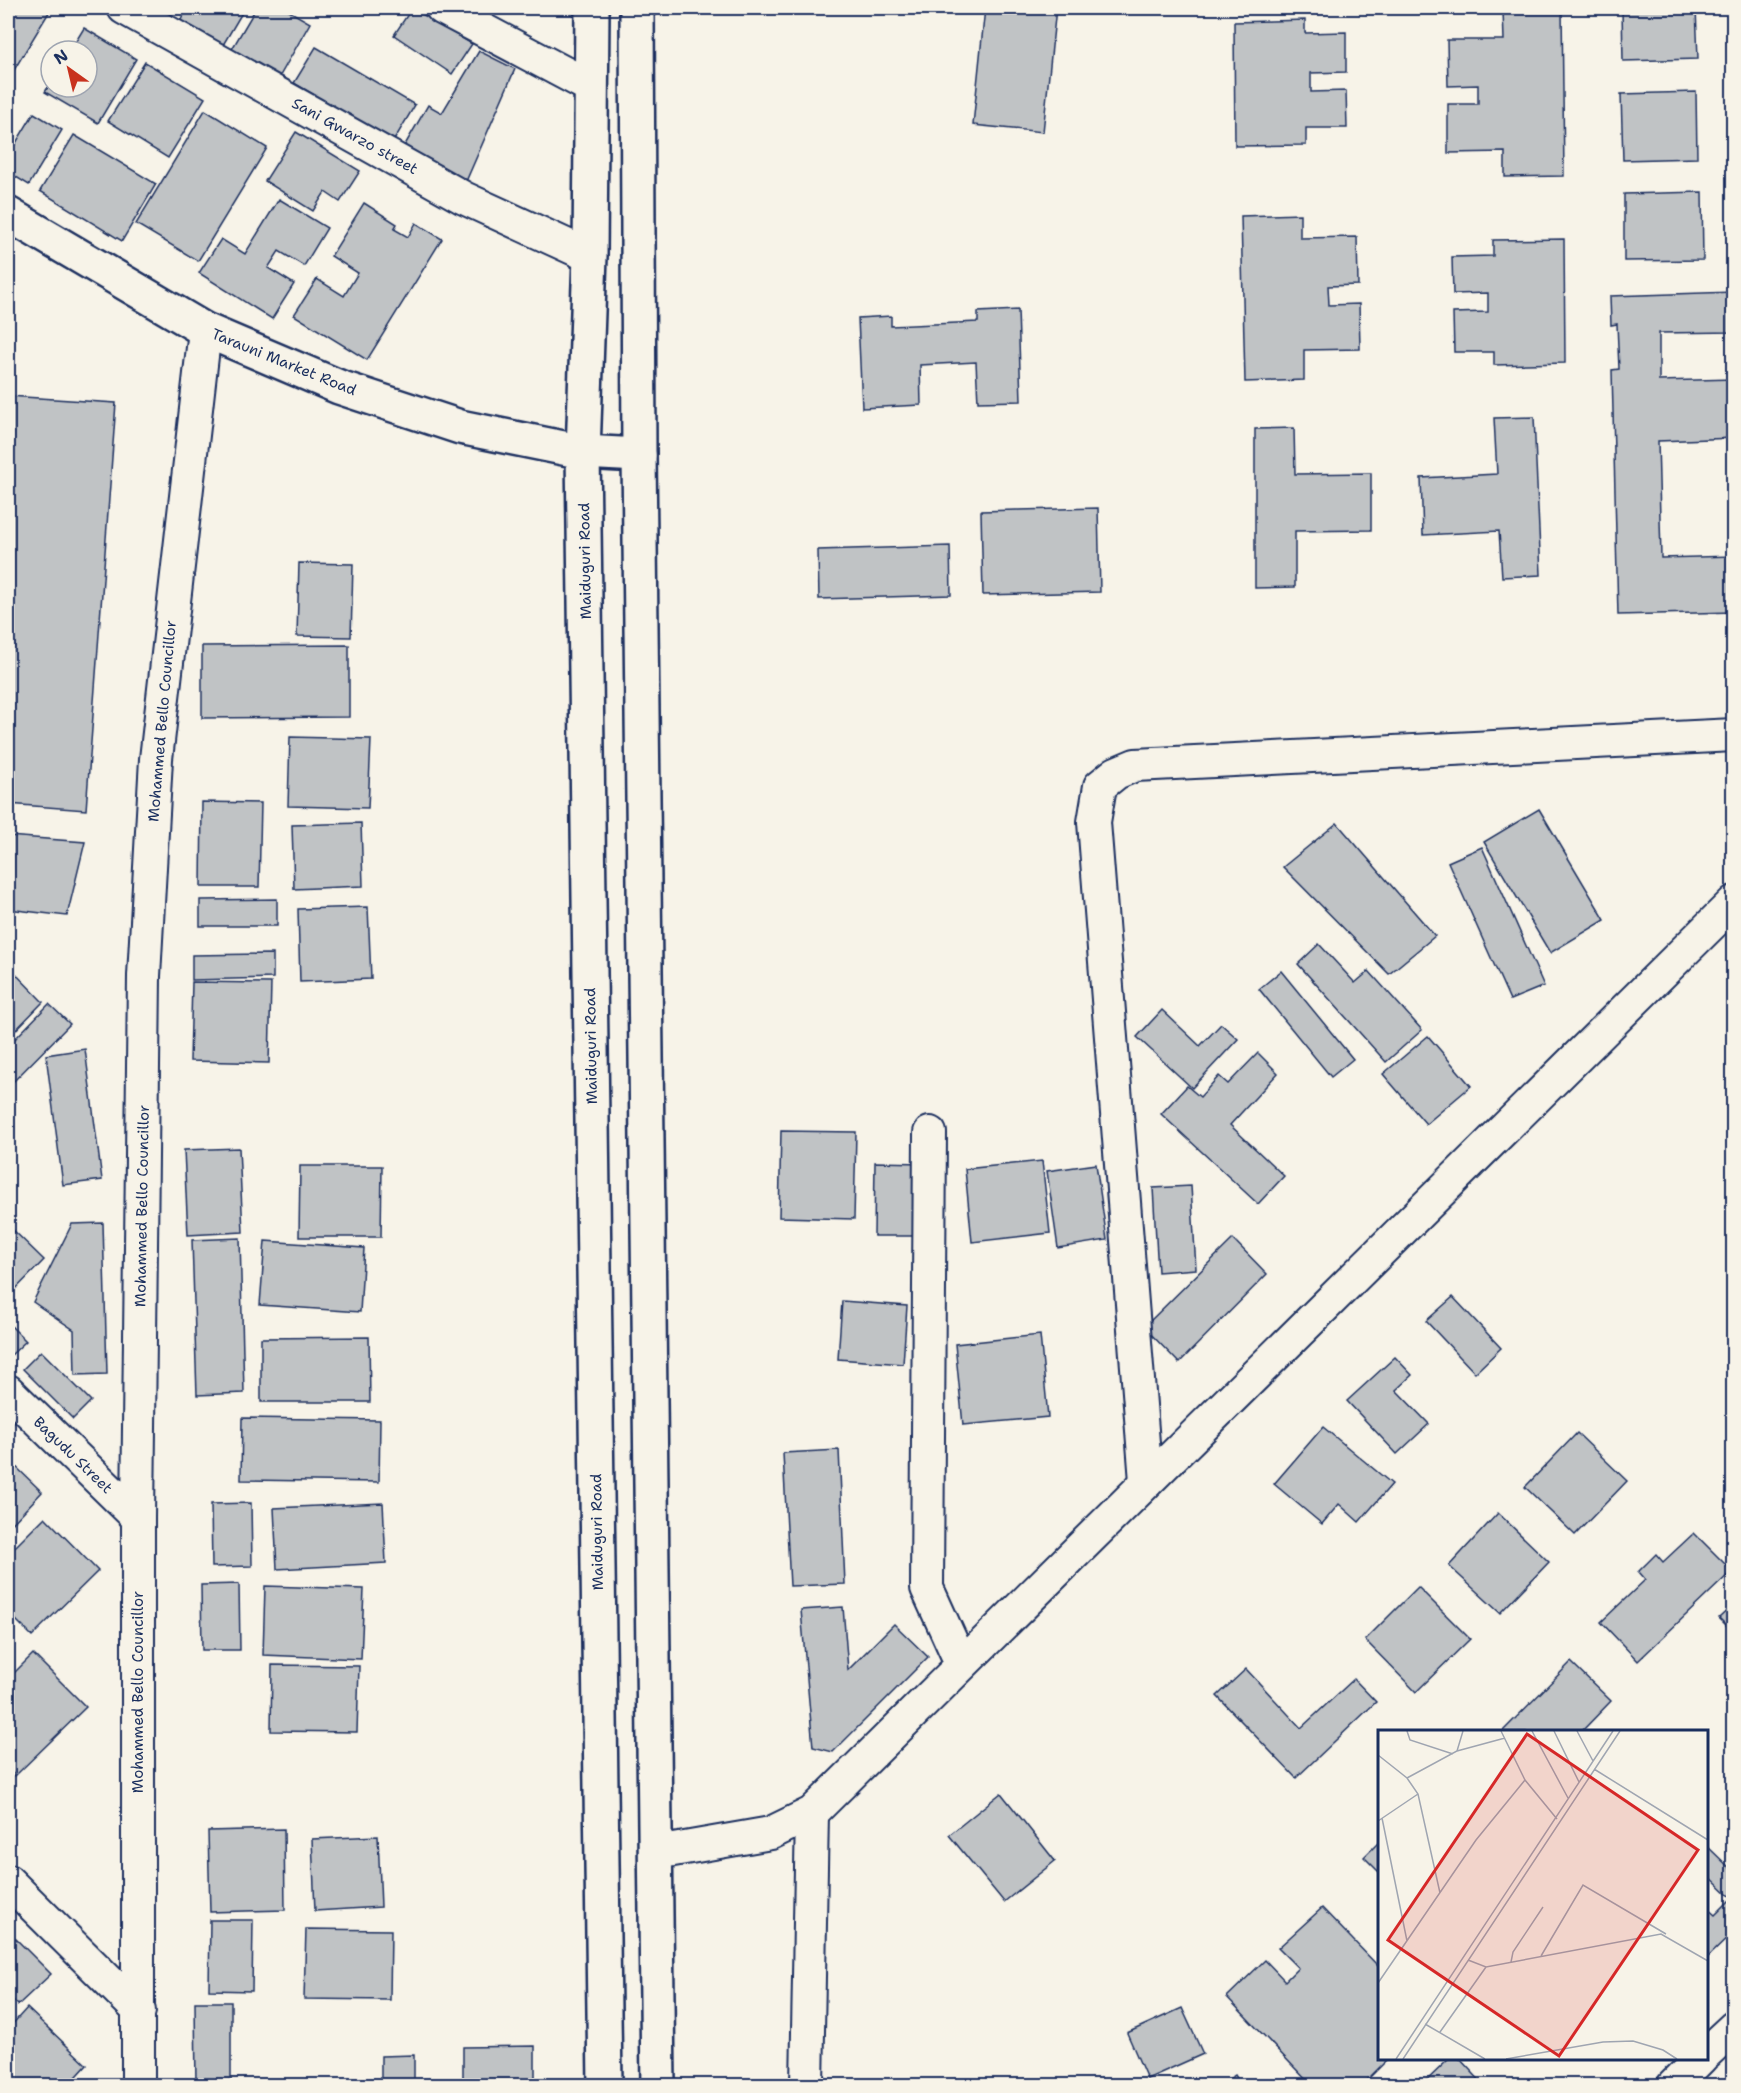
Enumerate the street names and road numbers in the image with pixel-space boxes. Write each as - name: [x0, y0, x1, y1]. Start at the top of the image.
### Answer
- street label: Sani Gwarzo street: [288, 93, 422, 179]
- street label: Tarauni Market Road: [209, 324, 360, 400]
- street label: Maiduguri Road: [574, 502, 596, 620]
- street label: Mohammed Bello Councillor: [143, 619, 181, 823]
- street label: Maiduguri Road: [580, 987, 602, 1105]
- street label: Mohammed Bello Councillor: [130, 1105, 154, 1307]
- street label: Bagudu Street: [29, 1412, 117, 1498]
- street label: Maiduguri Road: [586, 1473, 608, 1591]
- street label: Mohammed Bello Councillor: [128, 1591, 148, 1793]

